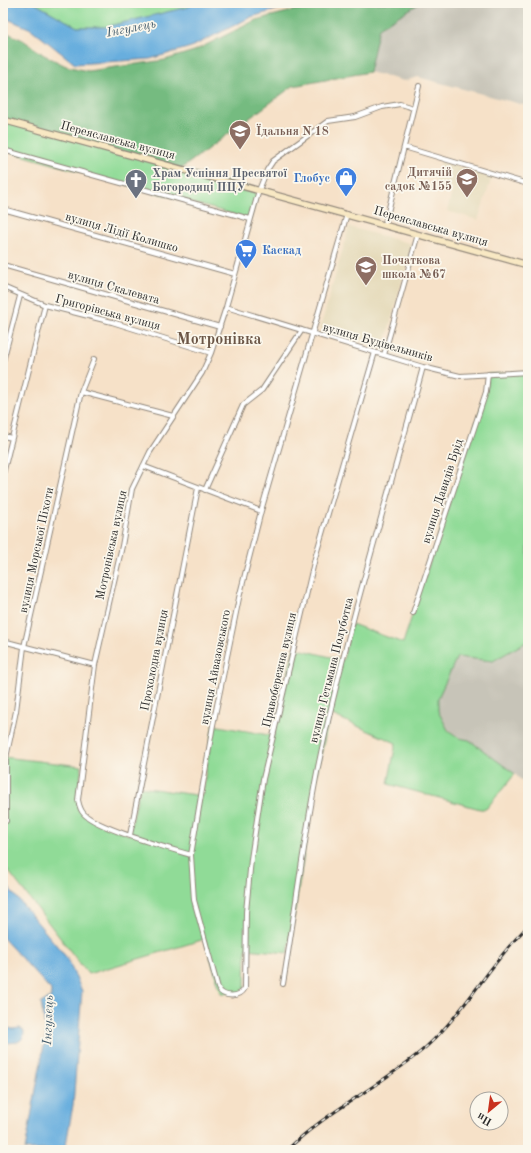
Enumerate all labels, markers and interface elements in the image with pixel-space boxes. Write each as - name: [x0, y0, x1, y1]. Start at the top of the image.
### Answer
- water label: Інгулець: [104, 17, 157, 40]
- school or university icon: Їдальня N 18: [227, 118, 253, 151]
- street label: Переяславська вулиця: [59, 120, 176, 162]
- place label: Їдальня N 18: [256, 123, 329, 138]
- shop icon: Глобус: [333, 165, 359, 198]
- school or university icon: Дитячій садок №155: [454, 166, 480, 199]
- church icon: Храм Успіння Пресвятої Богородиці ПЦУ: [123, 167, 149, 200]
- place label: Дитячій садок №155: [385, 167, 452, 193]
- place label: Храм Успіння Пресвятої Богородиці ПЦУ: [152, 168, 288, 194]
- place label: Глобус: [294, 173, 330, 185]
- street label: Переяславська вулиця: [372, 205, 489, 249]
- street label: вулиця Лідії Колишко: [64, 210, 180, 255]
- supermarket icon: Каскад: [233, 237, 259, 270]
- place label: Каскад: [262, 245, 301, 257]
- school or university icon: Початкова школа №67: [353, 254, 379, 287]
- place label: Початкова школа №67: [382, 255, 446, 281]
- street label: вулиця Скалевата: [66, 269, 161, 307]
- street label: Григорівська вулиця: [54, 292, 162, 333]
- street label: вулиця Будівельників: [321, 321, 435, 364]
- district label: Мотронівка: [176, 332, 262, 348]
- street label: вулиця Давидів Брід: [419, 437, 466, 545]
- street label: вулиця Морської Піхоти: [17, 486, 56, 614]
- street label: Мотронівська вулиця: [94, 489, 129, 601]
- street label: вулиця Гетьмана Полуботка: [308, 596, 356, 744]
- street label: Прохолодна вулиця: [139, 608, 171, 712]
- street label: вулиця Айвазовського: [199, 609, 233, 726]
- street label: Правобережна вулиця: [261, 611, 299, 729]
- water label: Інгулець: [41, 995, 56, 1046]
- north arrow: [469, 1091, 509, 1131]
- text: Пн: [476, 1110, 494, 1127]

